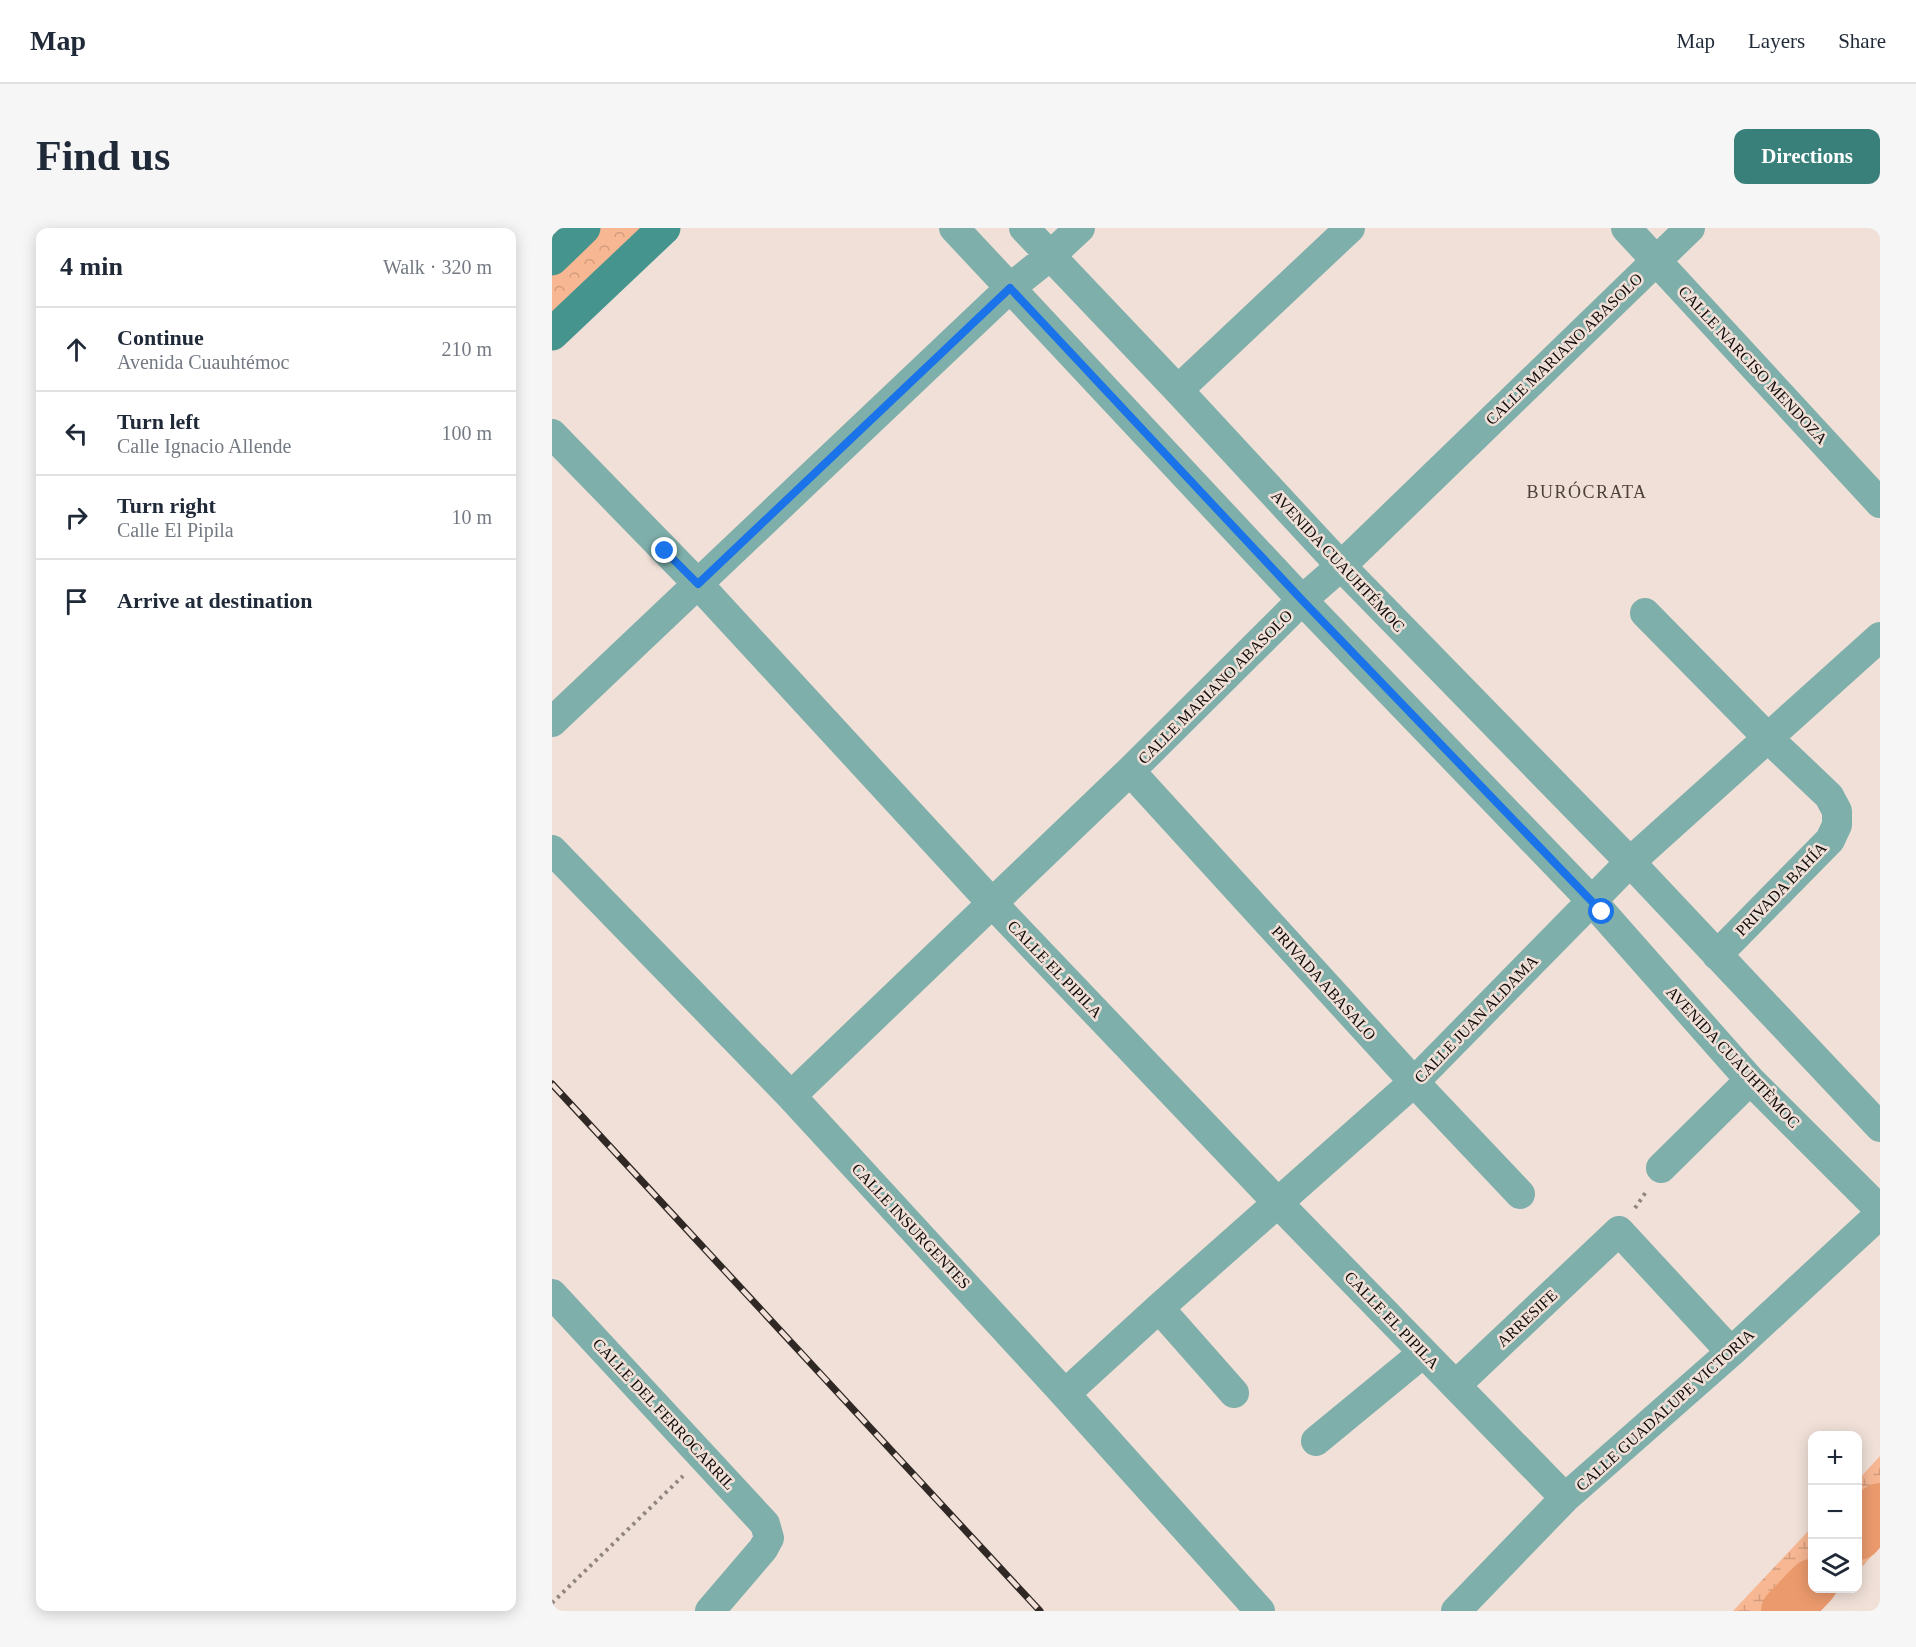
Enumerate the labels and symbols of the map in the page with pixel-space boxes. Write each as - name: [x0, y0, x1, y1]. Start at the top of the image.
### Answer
- street label: CALLE MARIANO ABASOLO: [1482, 270, 1646, 428]
- street label: CALLE NARCISO MENDOZA: [1675, 282, 1831, 448]
- district label: BURÓCRATA: [1526, 481, 1648, 502]
- street label: AVENIDA CUAUHTÉMOC: [1268, 486, 1409, 635]
- route end: [651, 537, 677, 563]
- street label: CALLE MARIANO ABASOLO: [1135, 607, 1295, 767]
- street label: PRIVADA BAHÍA: [1731, 838, 1830, 939]
- route start: [1588, 898, 1614, 924]
- street label: CALLE EL PIPILA: [1004, 917, 1106, 1021]
- street label: PRIVADA ABASALO: [1269, 923, 1379, 1043]
- street label: CALLE JUAN ALDAMA: [1411, 952, 1541, 1086]
- street label: AVENIDA CUAUHTÈMOC: [1663, 982, 1804, 1131]
- street label: CALLE INSURGENTES: [849, 1160, 973, 1292]
- street label: CALLE EL PIPILA: [1341, 1268, 1443, 1372]
- street label: ARRESIFE: [1494, 1286, 1560, 1350]
- street label: CALLE GUADALUPE VICTORIA: [1573, 1325, 1758, 1494]
- street label: CALLE DEL FERROCARRIL: [589, 1335, 739, 1493]

